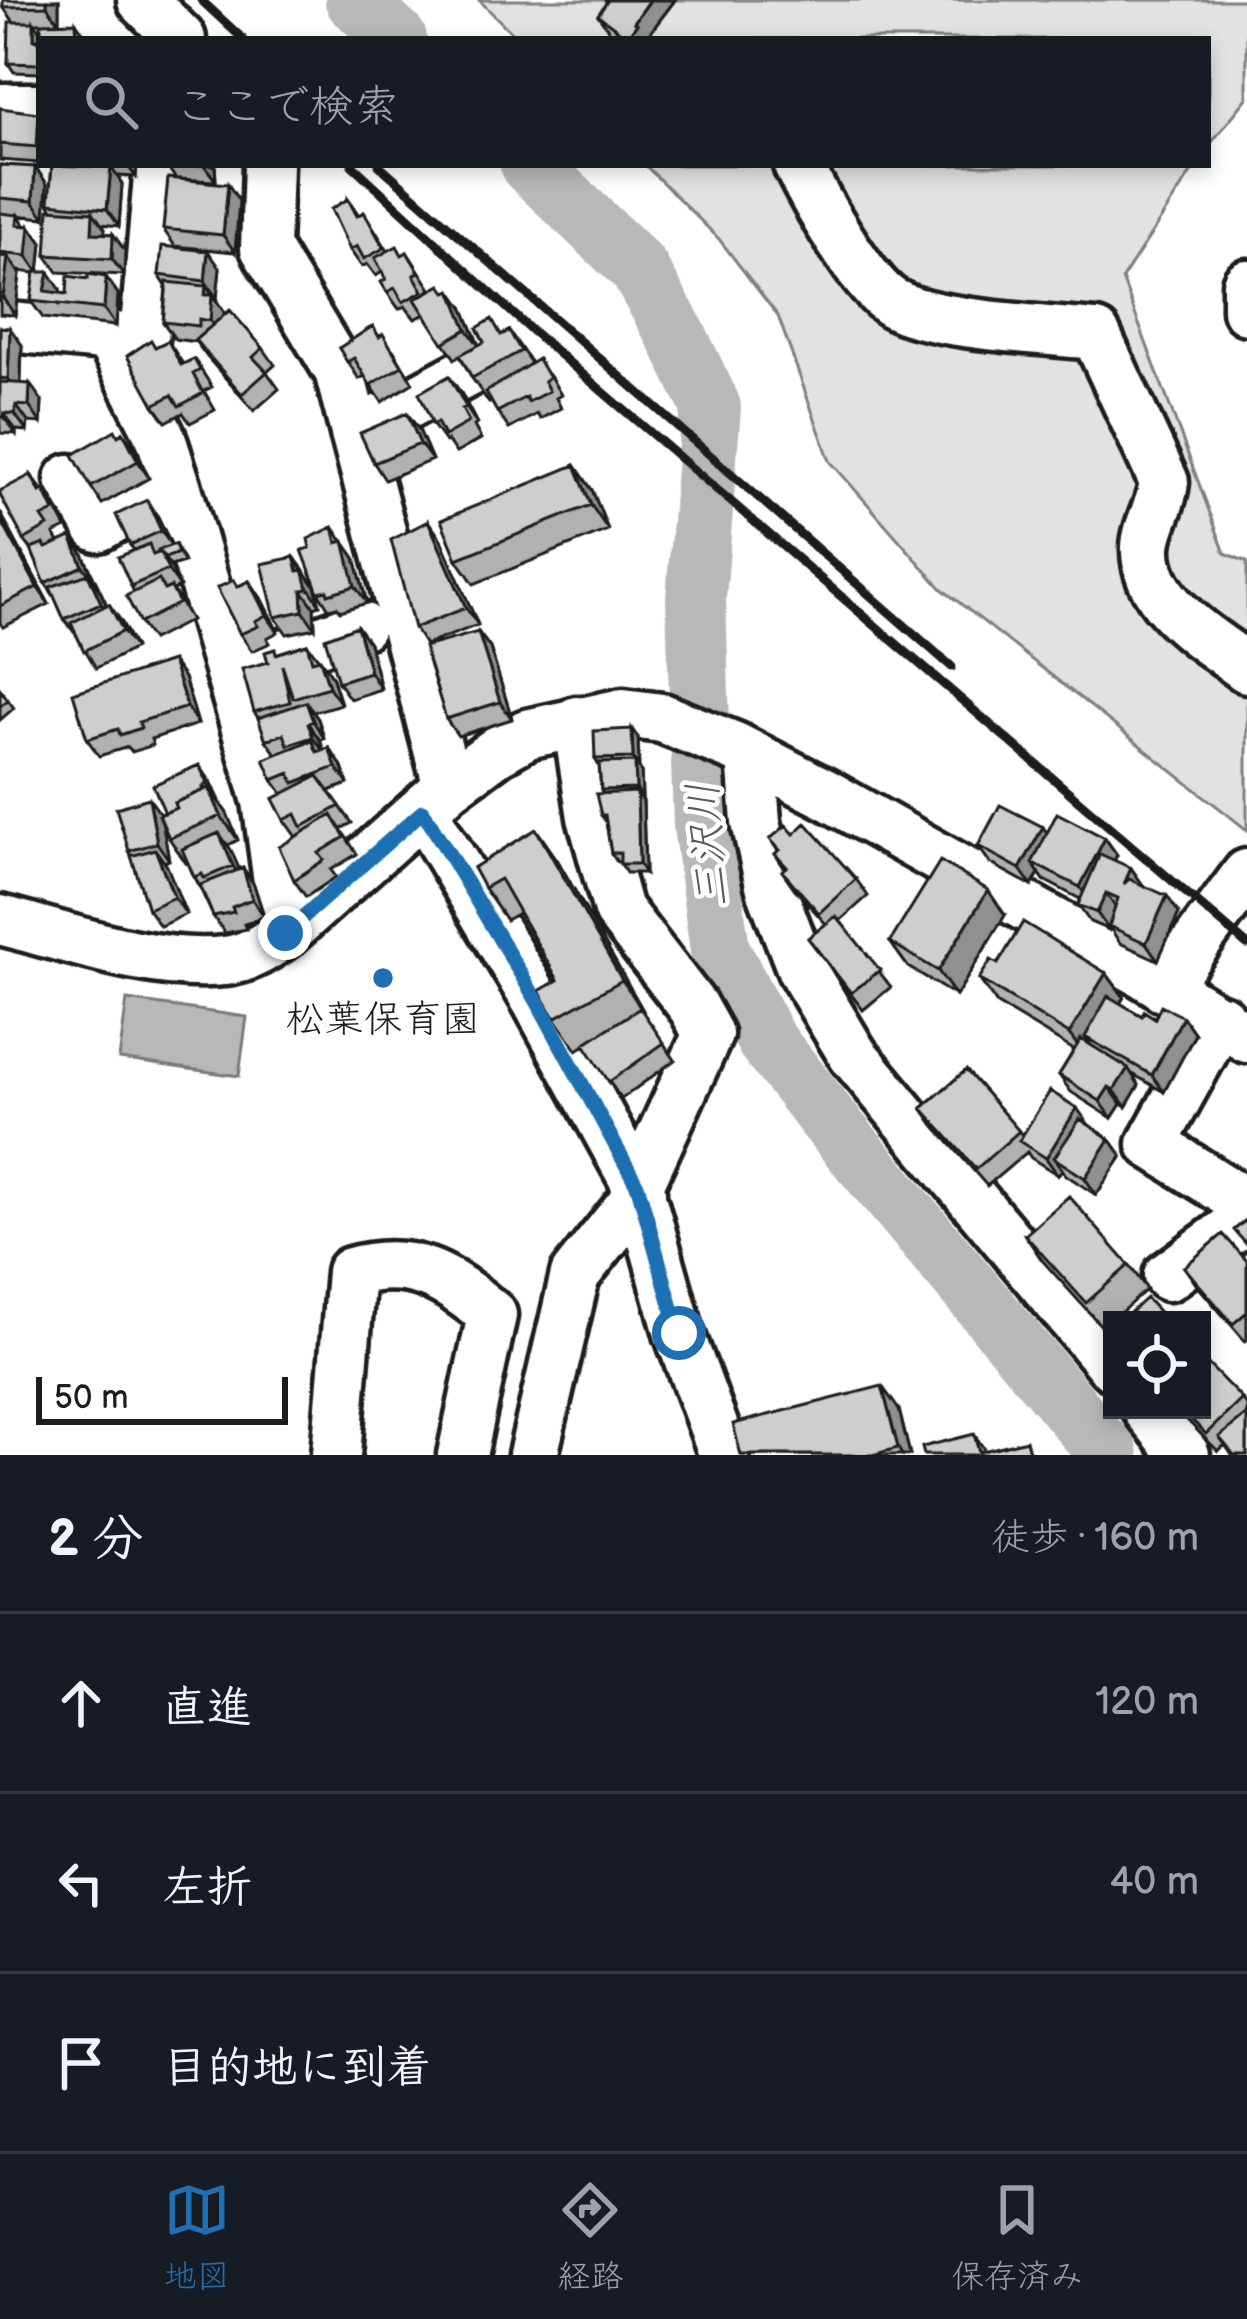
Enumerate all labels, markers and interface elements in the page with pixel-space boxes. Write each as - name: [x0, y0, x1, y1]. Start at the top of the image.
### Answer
- search box: [36, 36, 1211, 168]
- icon: search: [78, 69, 144, 135]
- text: ここで検索: [174, 80, 399, 135]
- water label: 三沢川: [678, 780, 740, 910]
- route end: [258, 906, 312, 960]
- marker: 松葉保育園: [370, 965, 396, 991]
- place label: 松葉保育園: [285, 997, 481, 1044]
- route start: [652, 1306, 706, 1360]
- map controls: [1103, 1311, 1211, 1419]
- button: locate: [1103, 1311, 1211, 1419]
- scale bar: [36, 1371, 288, 1424]
- text: 50 m: [54, 1378, 129, 1418]
- text: 2 分: [48, 1509, 143, 1570]
- text: 徒歩 · 160 m: [991, 1515, 1199, 1562]
- icon: ahead: [48, 1670, 114, 1736]
- text: 120 m: [1095, 1679, 1199, 1726]
- text: 直進: [162, 1681, 252, 1736]
- icon: left: [48, 1850, 114, 1916]
- text: 40 m: [1109, 1859, 1199, 1906]
- text: 左折: [162, 1861, 252, 1916]
- icon: arrive: [48, 2030, 114, 2096]
- text: 目的地に到着: [162, 2041, 432, 2096]
- tab: 地図: [164, 2177, 230, 2297]
- tab: 経路: [557, 2177, 623, 2297]
- tab: 保存済み: [951, 2177, 1083, 2297]

